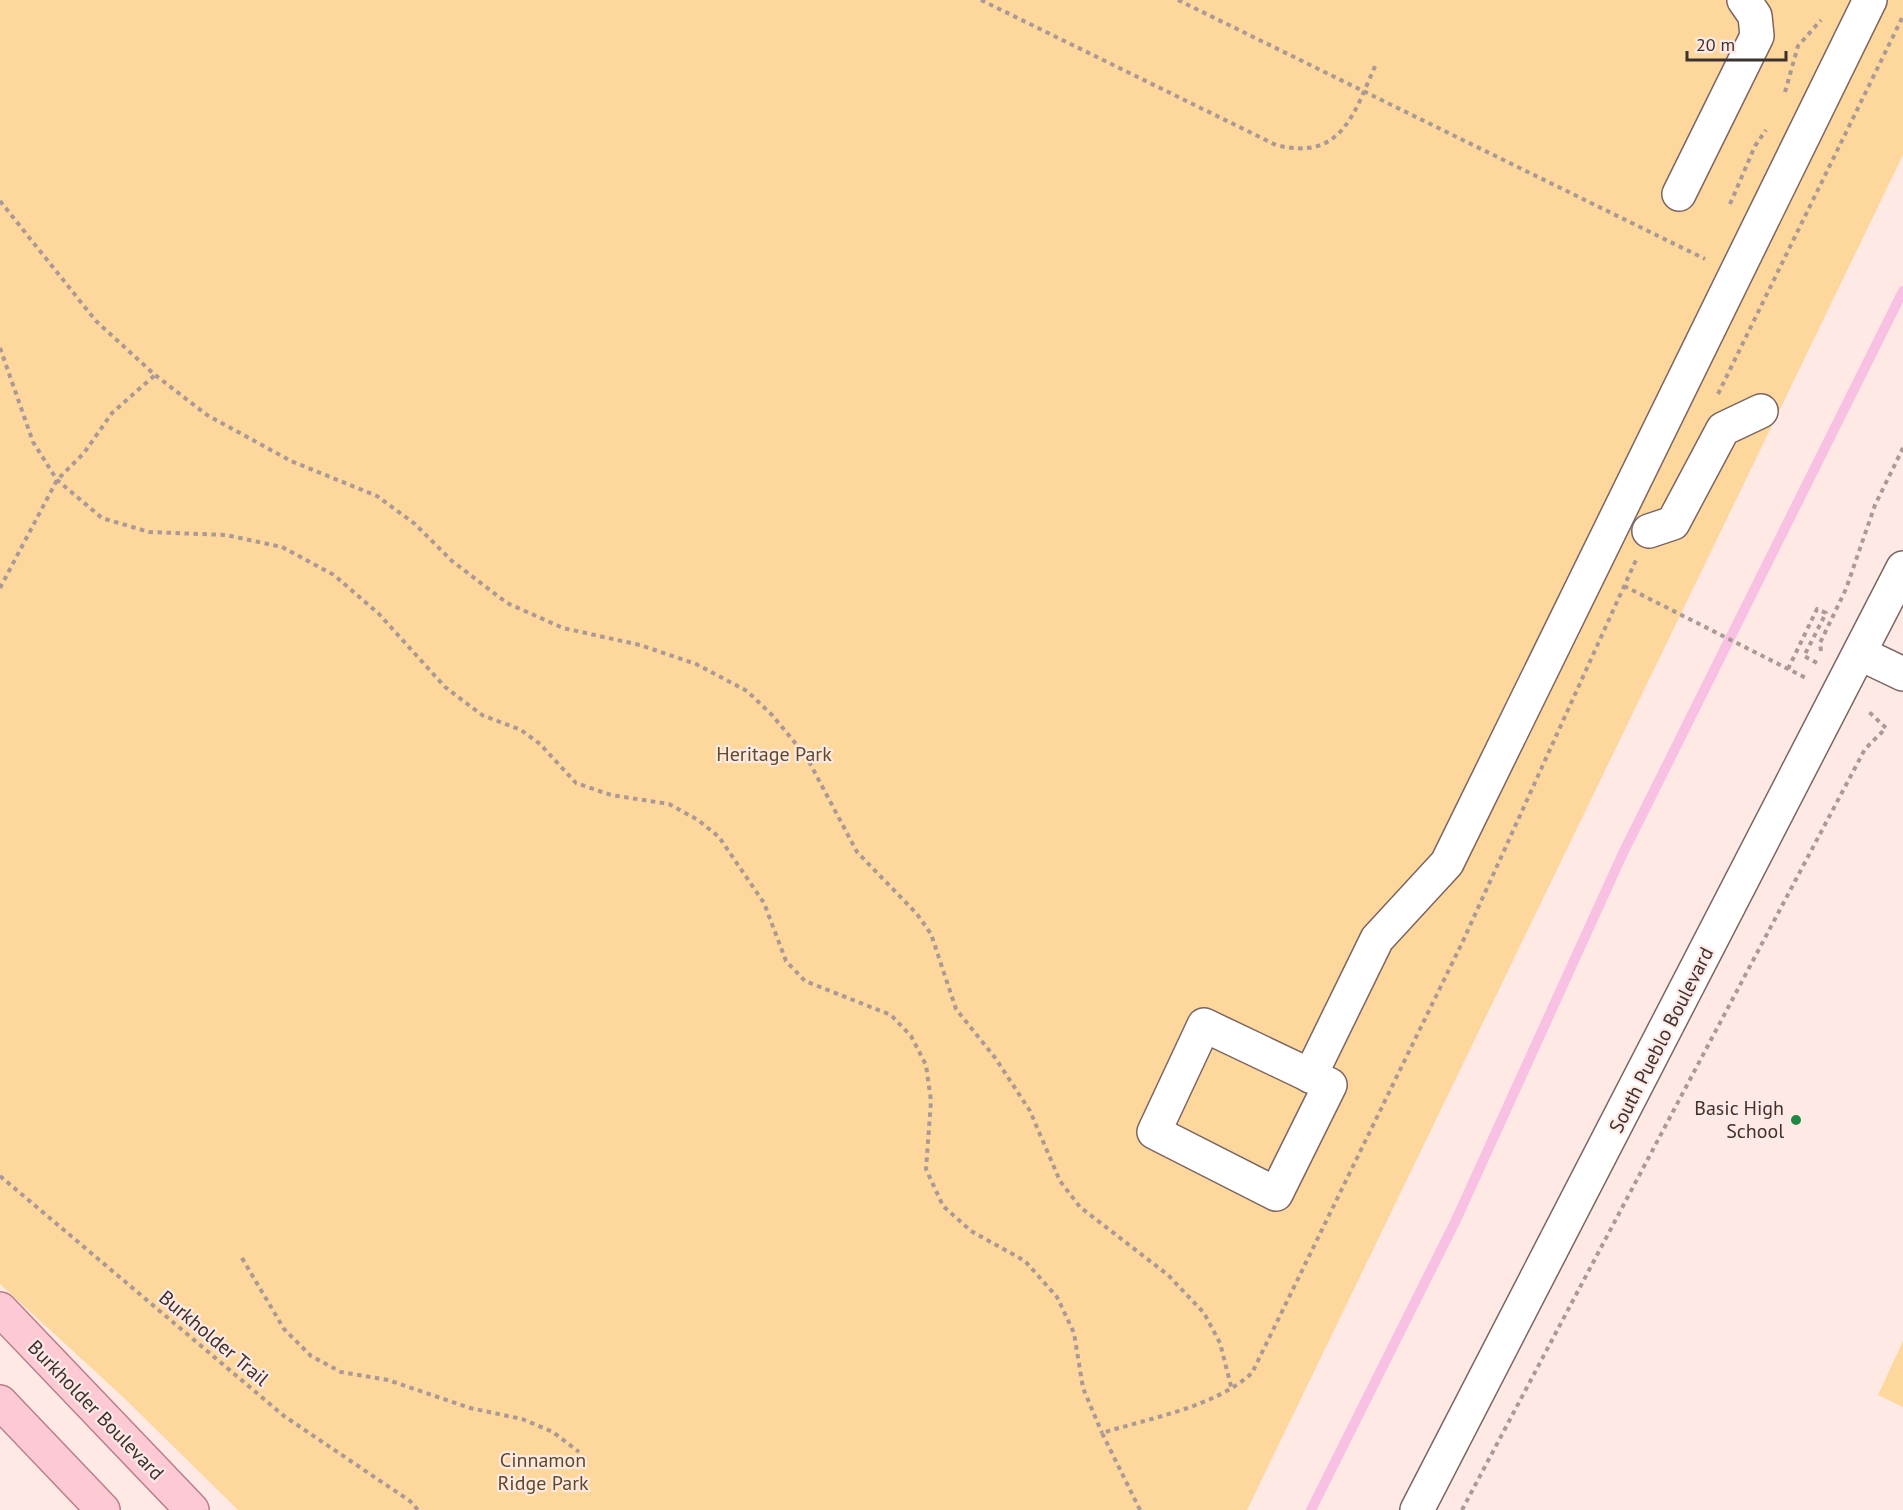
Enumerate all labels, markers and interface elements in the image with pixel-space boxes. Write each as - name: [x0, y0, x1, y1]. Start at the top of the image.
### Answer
- scale bar: [1687, 24, 1786, 62]
- text: 20 m: [1696, 33, 1735, 56]
- park label: Heritage Park: [716, 741, 832, 767]
- street label: South Pueblo Boulevard: [1603, 943, 1719, 1137]
- place label: Basic High School: [1694, 1095, 1784, 1144]
- marker: Basic High School: [1789, 1113, 1803, 1127]
- street label: Burkholder Trail: [154, 1284, 274, 1392]
- street label: Burkholder Boulevard: [22, 1334, 170, 1486]
- park label: Cinnamon Ridge Park: [497, 1447, 589, 1496]

